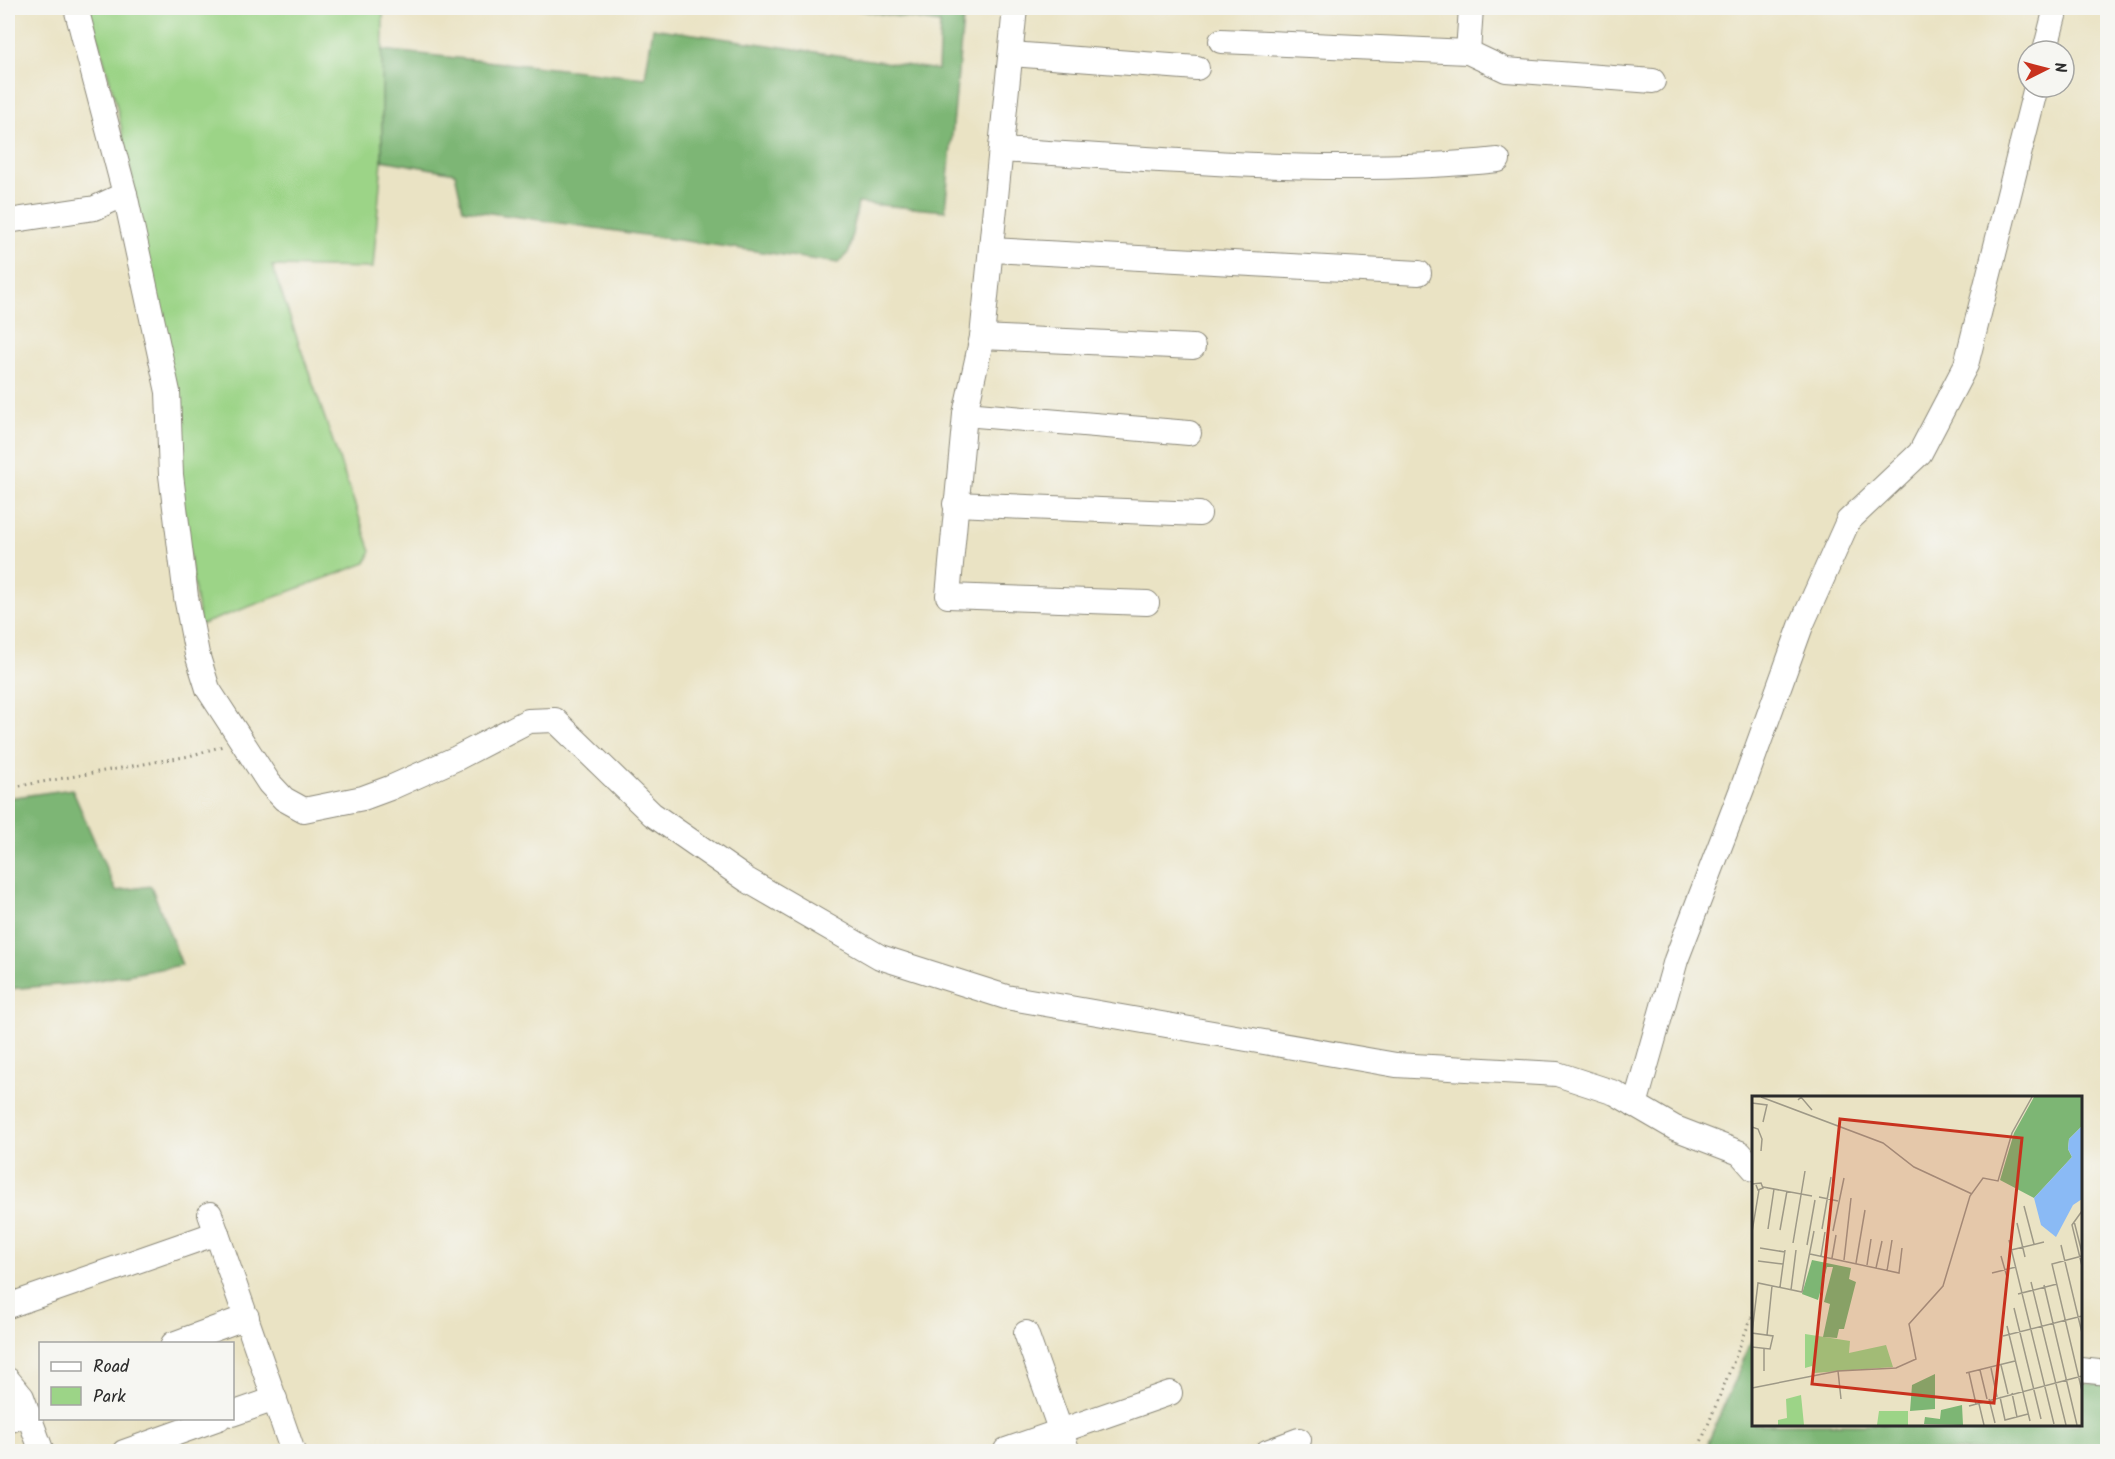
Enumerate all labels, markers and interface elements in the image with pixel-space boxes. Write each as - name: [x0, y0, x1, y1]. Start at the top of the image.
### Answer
- north arrow: [2016, 39, 2076, 99]
- text: N: [2046, 61, 2072, 74]
- inset map: [1752, 1096, 2082, 1426]
- legend: [39, 1342, 234, 1420]
- text: Road: [93, 1353, 130, 1382]
- text: Park: [93, 1383, 126, 1412]

